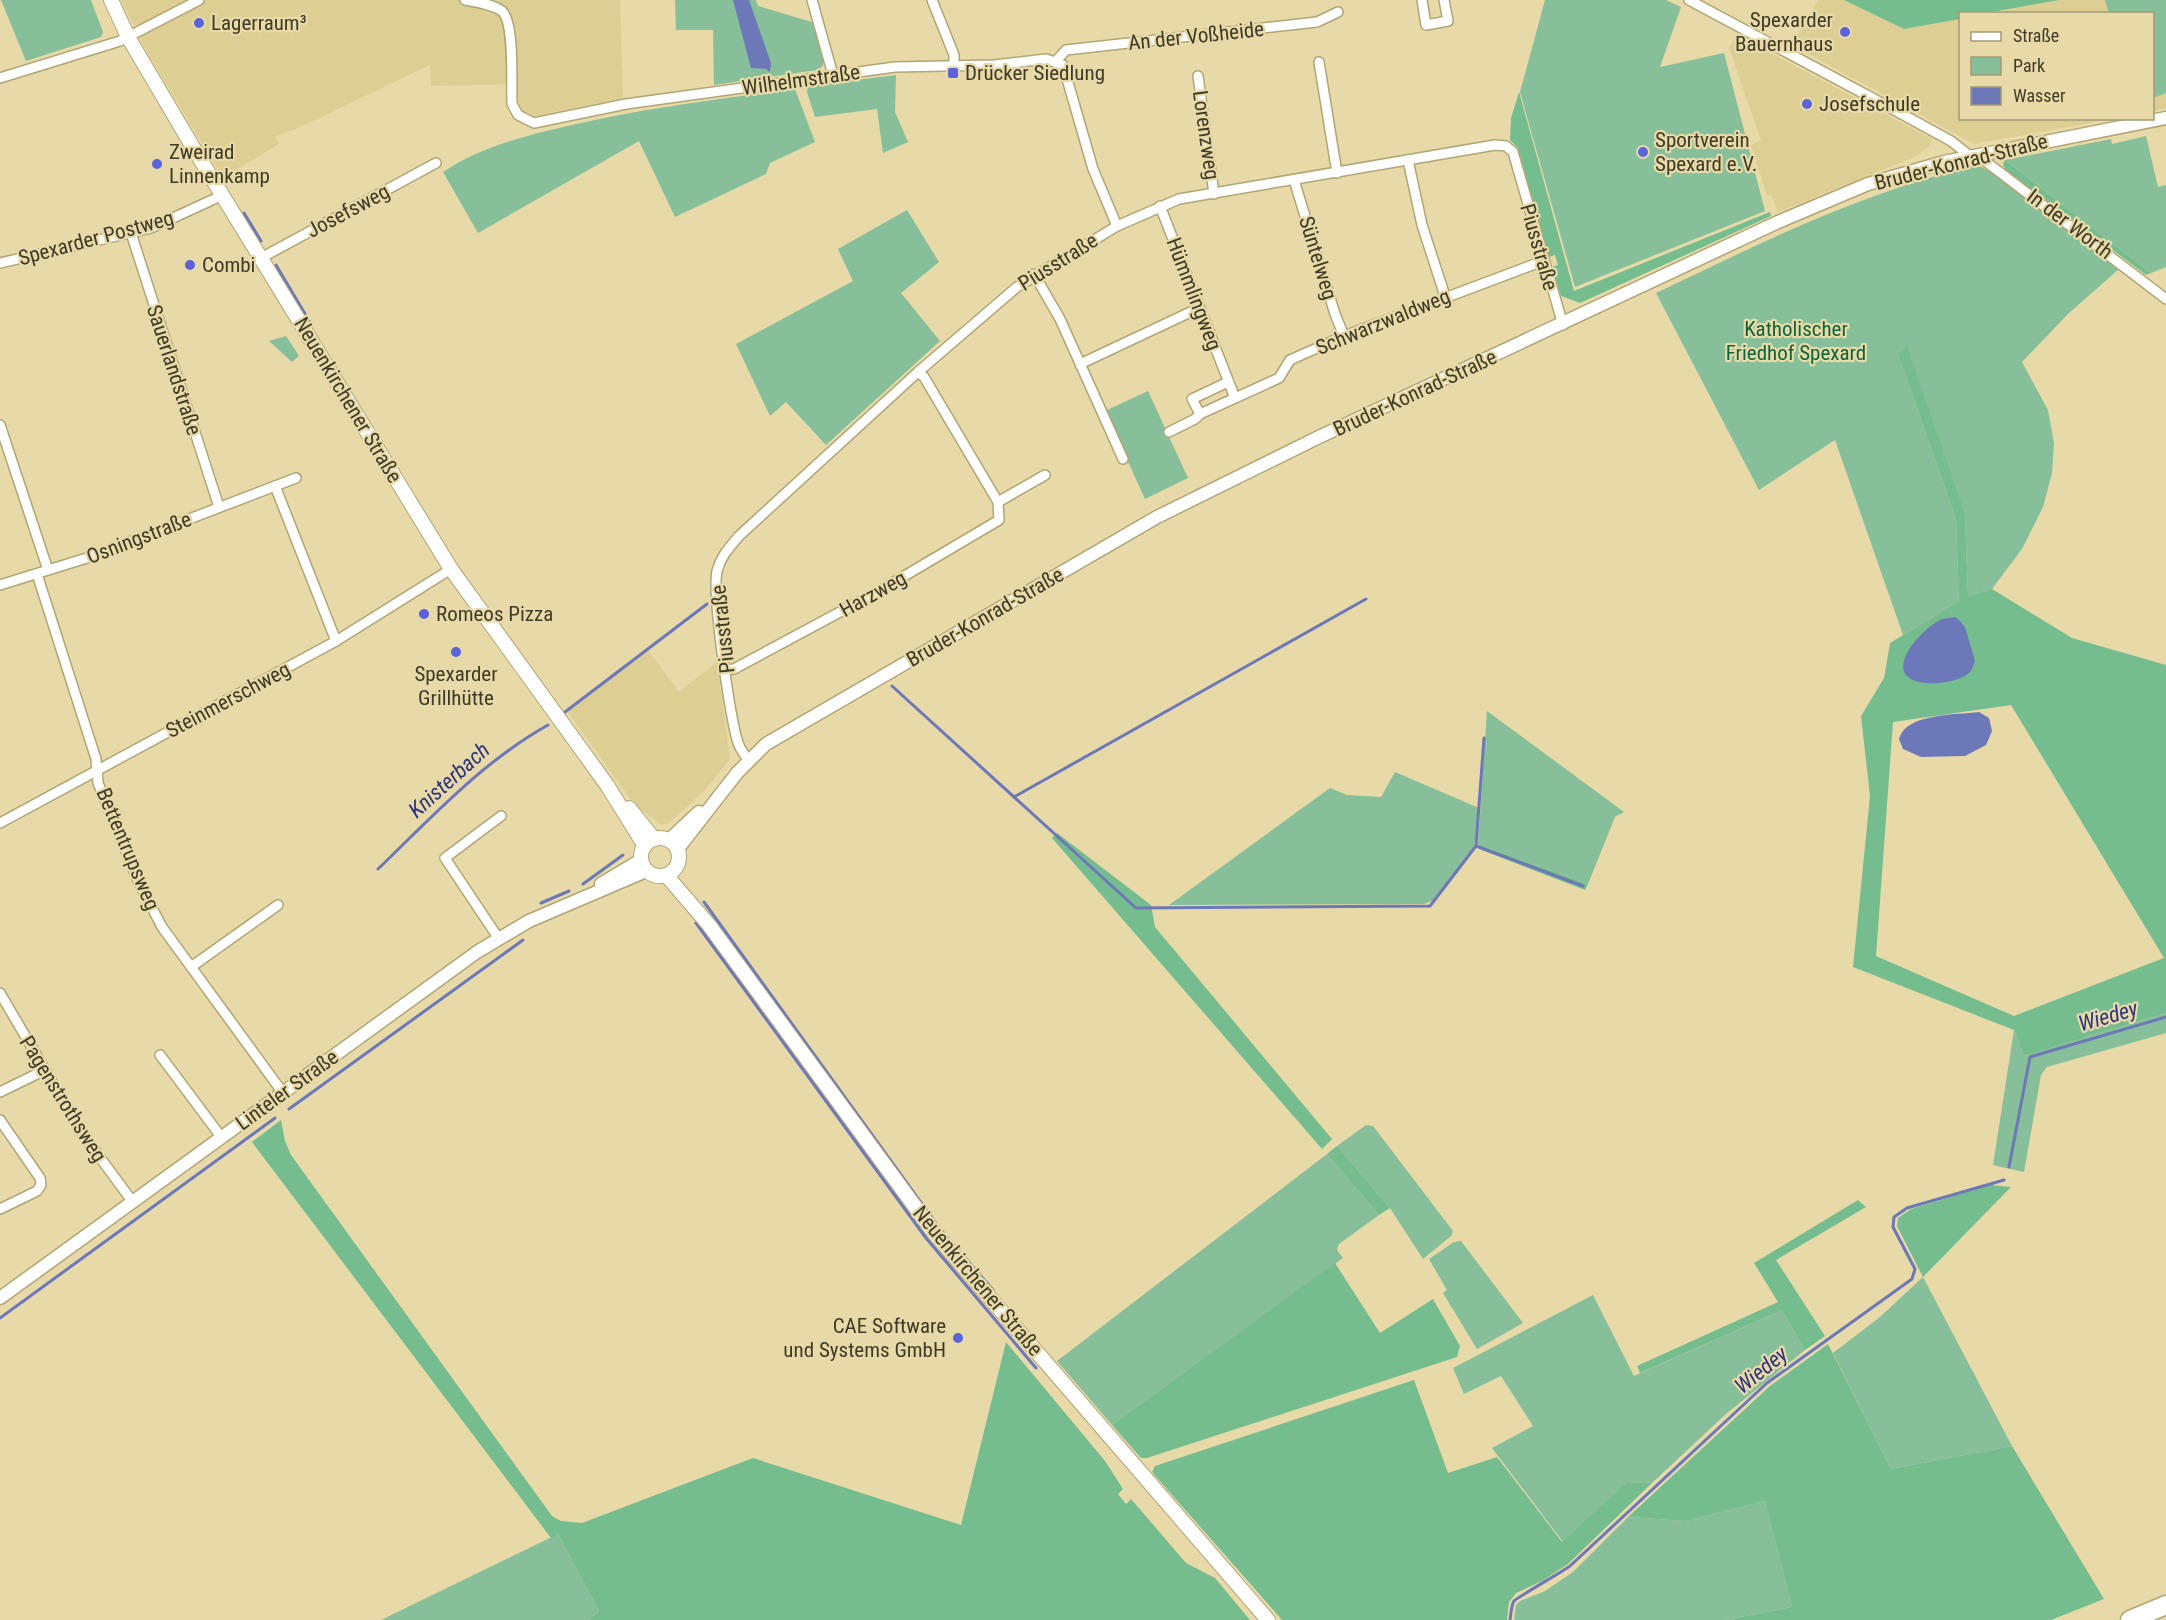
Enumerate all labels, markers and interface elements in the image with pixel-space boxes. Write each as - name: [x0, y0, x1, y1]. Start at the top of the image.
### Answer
- place label: Spexarder Bauernhaus: [1735, 8, 1833, 56]
- place label: Lagerraum³: [211, 11, 307, 35]
- legend: [1959, 12, 2154, 120]
- marker: Lagerraum³: [192, 16, 206, 30]
- street label: An der Voßheide: [1127, 17, 1265, 55]
- marker: Spexarder Bauernhaus: [1838, 25, 1852, 39]
- text: Straße: [2013, 25, 2059, 46]
- text: Park: [2013, 55, 2045, 76]
- street label: Wilhelmstraße: [740, 60, 862, 100]
- place label: Drücker Siedlung: [965, 61, 1105, 85]
- marker: Drücker Siedlung: [946, 66, 960, 80]
- text: Wasser: [2013, 85, 2066, 106]
- street label: Lorenzweg: [1188, 89, 1224, 181]
- place label: Josefschule: [1819, 92, 1920, 116]
- marker: Josefschule: [1800, 97, 1814, 111]
- place label: Sportverein Spexard e.V.: [1655, 128, 1757, 176]
- street label: Bruder-Konrad-Straße: [1872, 129, 2050, 195]
- place label: Zweirad Linnenkamp: [169, 140, 270, 188]
- marker: Sportverein Spexard e.V.: [1636, 145, 1650, 159]
- marker: Zweirad Linnenkamp: [150, 157, 164, 171]
- street label: Josefsweg: [303, 179, 393, 243]
- street label: In der Worth: [2022, 184, 2118, 264]
- street label: Piusstraße: [1515, 201, 1563, 293]
- street label: Spexarder Postweg: [16, 206, 176, 270]
- street label: Süntelweg: [1294, 213, 1342, 303]
- street label: Piusstraße: [1014, 228, 1102, 296]
- street label: Hümmlingweg: [1162, 234, 1226, 354]
- place label: Combi: [202, 253, 255, 277]
- marker: Combi: [183, 258, 197, 272]
- street label: Schwarzwaldweg: [1312, 284, 1454, 360]
- street label: Sauerlandstraße: [142, 302, 206, 438]
- street label: Neuenkirchener Straße: [289, 313, 407, 487]
- park label: Katholischer Friedhof Spexard: [1726, 317, 1866, 365]
- street label: Bruder-Konrad-Straße: [1330, 345, 1501, 441]
- street label: Osningstraße: [83, 507, 195, 569]
- street label: Bruder-Konrad-Straße: [902, 562, 1068, 672]
- street label: Harzweg: [835, 566, 911, 622]
- street label: Piusstraße: [706, 583, 740, 674]
- place label: Romeos Pizza: [436, 602, 553, 626]
- marker: Romeos Pizza: [417, 607, 431, 621]
- marker: Spexarder Grillhütte: [449, 645, 463, 659]
- street label: Steinmerschweg: [162, 657, 294, 743]
- place label: Spexarder Grillhütte: [414, 662, 498, 710]
- water label: Knisterbach: [403, 737, 495, 823]
- street label: Bettentrupsweg: [91, 784, 165, 914]
- water label: Wiedey: [2075, 995, 2142, 1036]
- street label: Pagenstrothsweg: [15, 1031, 111, 1167]
- street label: Linteler Straße: [231, 1045, 343, 1135]
- street label: Neuenkirchener Straße: [908, 1201, 1048, 1361]
- place label: CAE Software und Systems GmbH: [783, 1314, 946, 1362]
- marker: CAE Software und Systems GmbH: [951, 1331, 965, 1345]
- water label: Wiedey: [1730, 1341, 1793, 1399]

